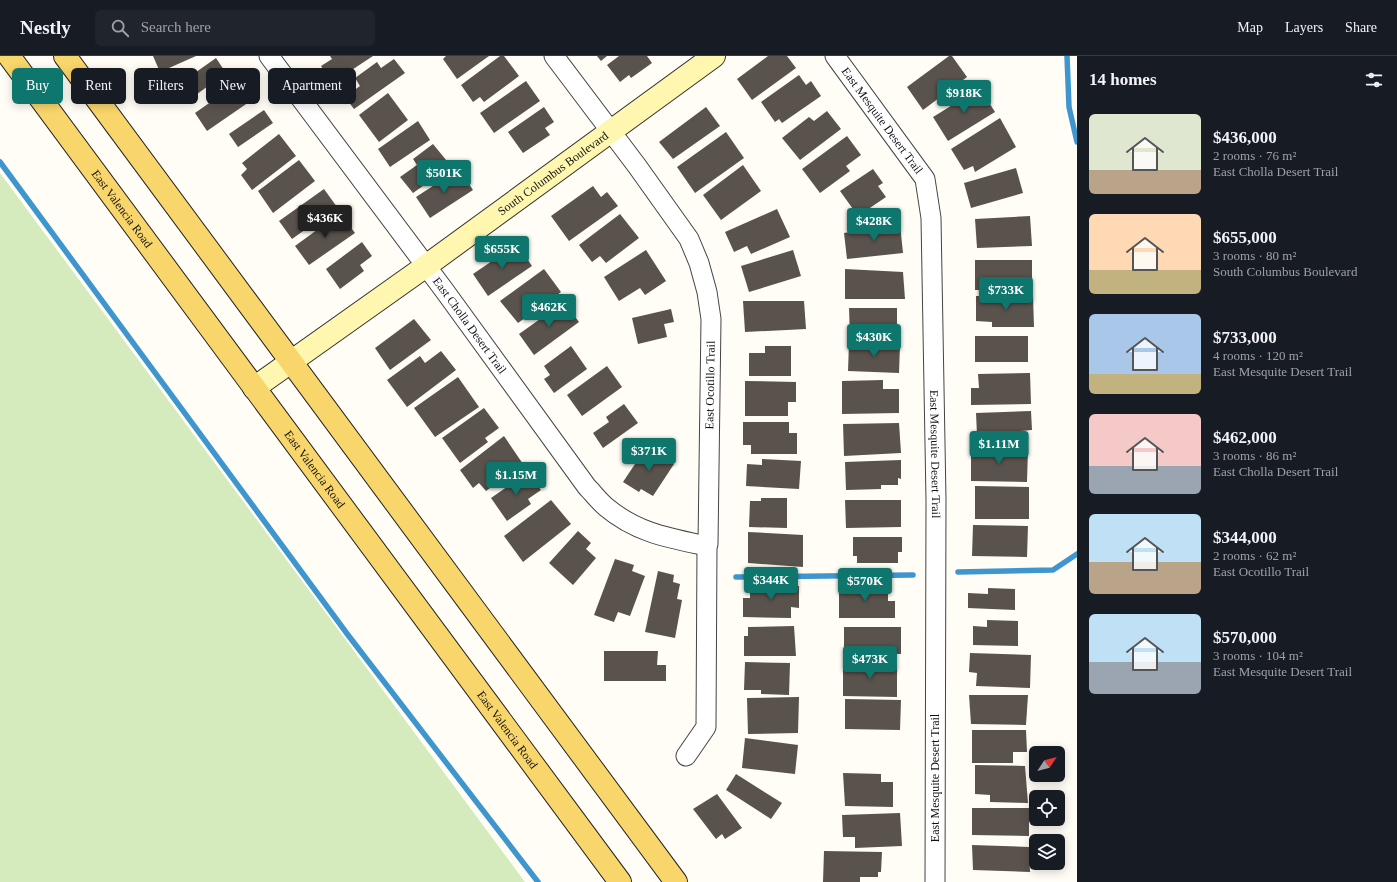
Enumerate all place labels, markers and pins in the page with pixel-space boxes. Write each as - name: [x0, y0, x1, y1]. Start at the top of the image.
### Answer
- pin: $918K: [936, 80, 992, 114]
- pin: $501K: [416, 160, 472, 194]
- pin: $436K: [297, 205, 353, 239]
- pin: $428K: [846, 208, 902, 242]
- pin: $655K: [474, 236, 530, 270]
- pin: $733K: [978, 277, 1034, 311]
- pin: $462K: [521, 294, 577, 328]
- pin: $430K: [846, 324, 902, 358]
- pin: $1.11M: [966, 431, 1032, 465]
- pin: $371K: [621, 438, 677, 472]
- pin: $1.15M: [483, 462, 549, 496]
- pin: $344K: [743, 567, 799, 601]
- pin: $570K: [837, 568, 893, 602]
- pin: $473K: [842, 646, 898, 680]

